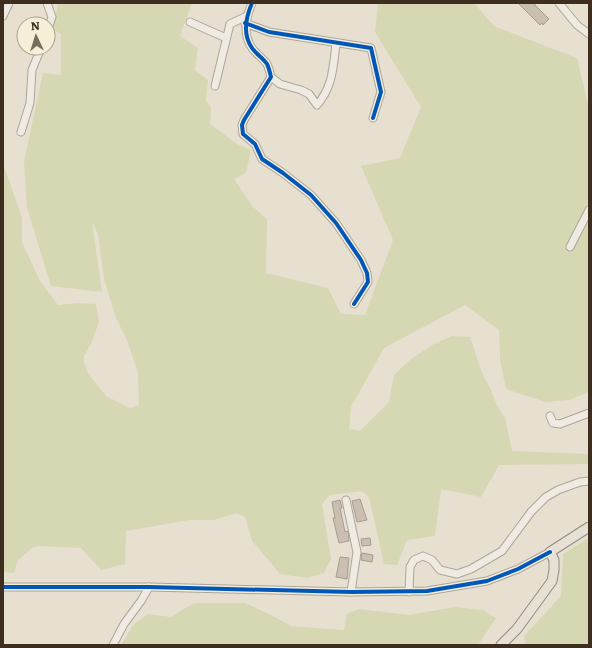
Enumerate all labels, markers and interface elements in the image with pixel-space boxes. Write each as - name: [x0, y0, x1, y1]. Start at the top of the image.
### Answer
- north arrow: [16, 16, 56, 56]
- text: N: [30, 17, 40, 33]

